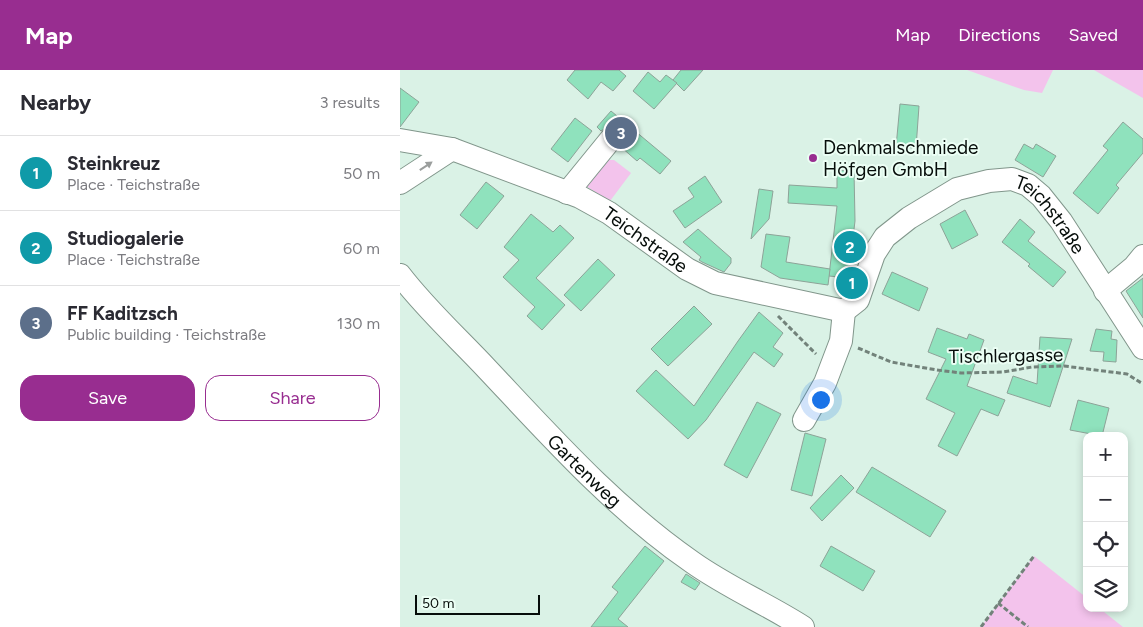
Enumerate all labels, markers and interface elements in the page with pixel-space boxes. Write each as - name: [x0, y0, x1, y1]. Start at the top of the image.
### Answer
- text: Map: [25, 21, 73, 50]
- text: Map: [895, 24, 930, 46]
- text: Directions: [958, 24, 1040, 46]
- text: Saved: [1068, 24, 1118, 46]
- text: Nearby: [20, 90, 91, 115]
- text: 3 results: [320, 93, 380, 112]
- pin: 3: [605, 114, 637, 152]
- place label: Denkmalschmiede Höfgen GmbH: [823, 136, 979, 181]
- text: Steinkreuz: [67, 152, 160, 175]
- marker: Denkmalschmiede Höfgen GmbH: [807, 152, 819, 164]
- one-way arrow: [419, 161, 433, 171]
- text: 1: [33, 164, 39, 183]
- text: 50 m: [343, 164, 380, 183]
- street label: Teichstraße: [1012, 170, 1090, 258]
- text: Place · Teichstraße: [67, 175, 200, 194]
- street label: Teichstraße: [599, 202, 692, 278]
- text: Studiogalerie: [67, 227, 184, 250]
- pin: 2: [834, 228, 866, 266]
- text: 2: [31, 239, 41, 258]
- text: 60 m: [343, 239, 380, 258]
- text: Place · Teichstraße: [67, 250, 200, 269]
- pin: 1: [836, 264, 868, 302]
- text: FF Kaditzsch: [67, 302, 178, 325]
- text: 3: [32, 314, 40, 333]
- text: 130 m: [337, 314, 380, 333]
- text: Public building · Teichstraße: [67, 325, 266, 344]
- street label: Tischlergasse: [949, 343, 1063, 368]
- button: Save: [20, 375, 195, 421]
- button: Share: [205, 375, 380, 421]
- your location: [808, 387, 834, 413]
- street label: Gartenweg: [542, 429, 626, 512]
- map controls: [1083, 432, 1128, 612]
- button: +: [1083, 432, 1128, 477]
- button: −: [1083, 477, 1128, 522]
- button: locate: [1083, 522, 1128, 567]
- button: layers: [1083, 567, 1128, 612]
- scale bar: [415, 592, 540, 615]
- text: 50 m: [422, 595, 454, 612]

